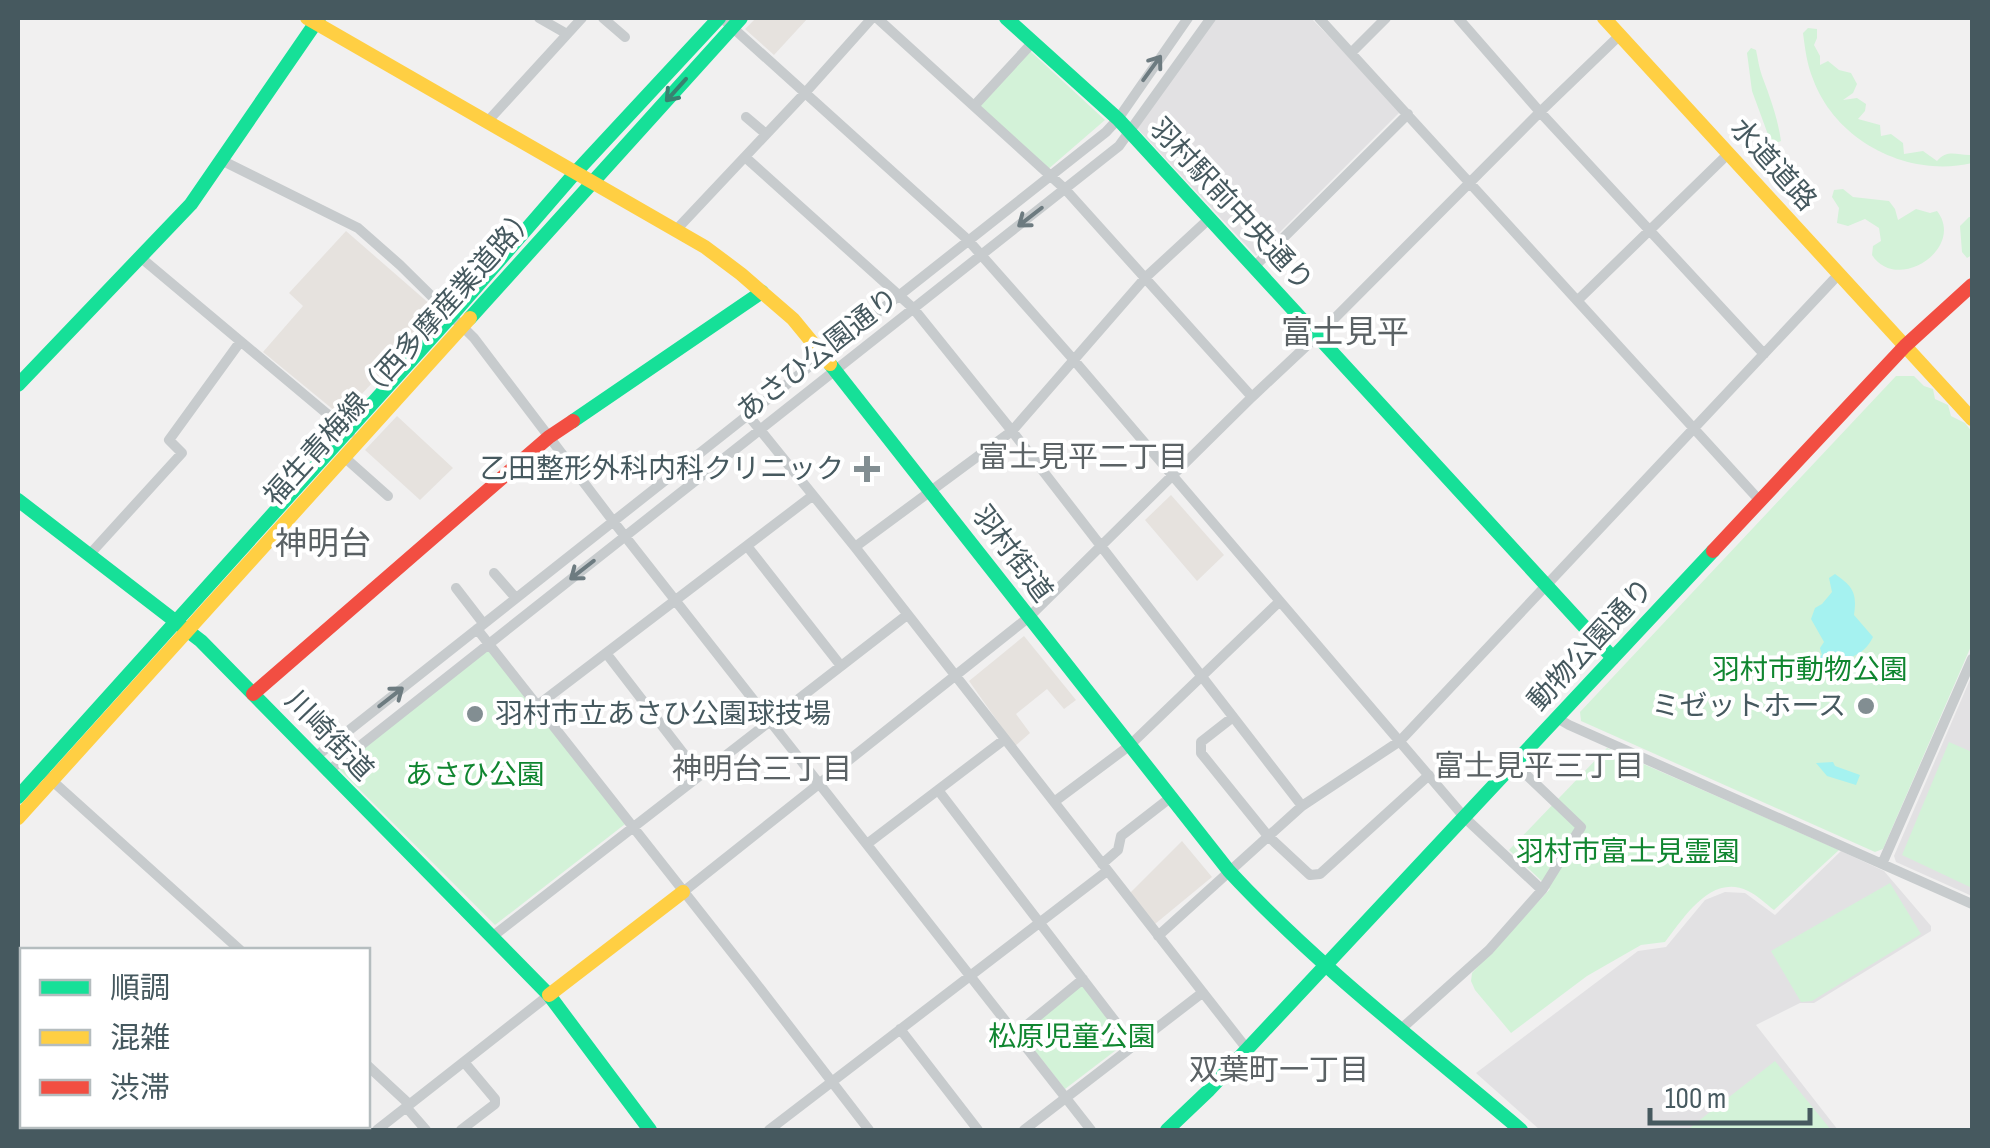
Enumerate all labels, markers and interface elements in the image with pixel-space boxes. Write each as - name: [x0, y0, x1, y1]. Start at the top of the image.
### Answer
- one-way arrow: [1141, 55, 1162, 83]
- one-way arrow: [665, 77, 688, 102]
- street label: 羽村駅前中央通り: [1143, 112, 1319, 298]
- street label: 水道道路: [1723, 112, 1823, 218]
- street label: 福生青梅線（西多摩産業道路）: [258, 199, 544, 513]
- one-way arrow: [1017, 206, 1043, 228]
- street label: あさひ公園通り: [731, 282, 905, 428]
- district label: 富士見平: [1281, 314, 1409, 353]
- district label: 富士見平二丁目: [978, 440, 1188, 476]
- place label: 乙田整形外科内科クリニック: [480, 453, 844, 486]
- marker: 乙田整形外科内科クリニック: [854, 456, 880, 482]
- street label: 羽村街道: [965, 499, 1059, 609]
- district label: 神明台: [275, 525, 371, 564]
- one-way arrow: [569, 559, 596, 580]
- street label: 動物公園通り: [1522, 572, 1660, 718]
- park label: 羽村市動物公園: [1712, 654, 1908, 687]
- street label: 川崎街道: [278, 684, 380, 788]
- one-way arrow: [377, 686, 403, 708]
- place label: ミゼットホース: [1651, 690, 1846, 723]
- marker: ミゼットホース: [1855, 695, 1877, 717]
- place label: 羽村市立あさひ公園球技場: [495, 698, 831, 731]
- marker: 羽村市立あさひ公園球技場: [464, 703, 486, 725]
- district label: 富士見平三丁目: [1434, 749, 1644, 785]
- district label: 神明台三丁目: [672, 752, 852, 788]
- park label: あさひ公園: [405, 759, 545, 792]
- park label: 羽村市富士見霊園: [1516, 836, 1740, 869]
- legend: [20, 948, 370, 1128]
- text: 順調: [110, 971, 170, 1007]
- text: 混雑: [110, 1021, 170, 1057]
- park label: 松原児童公園: [988, 1021, 1156, 1054]
- district label: 双葉町一丁目: [1189, 1053, 1369, 1089]
- scale bar: [1650, 1063, 1810, 1125]
- text: 渋滞: [110, 1071, 170, 1107]
- text: 100 m: [1665, 1081, 1726, 1117]

